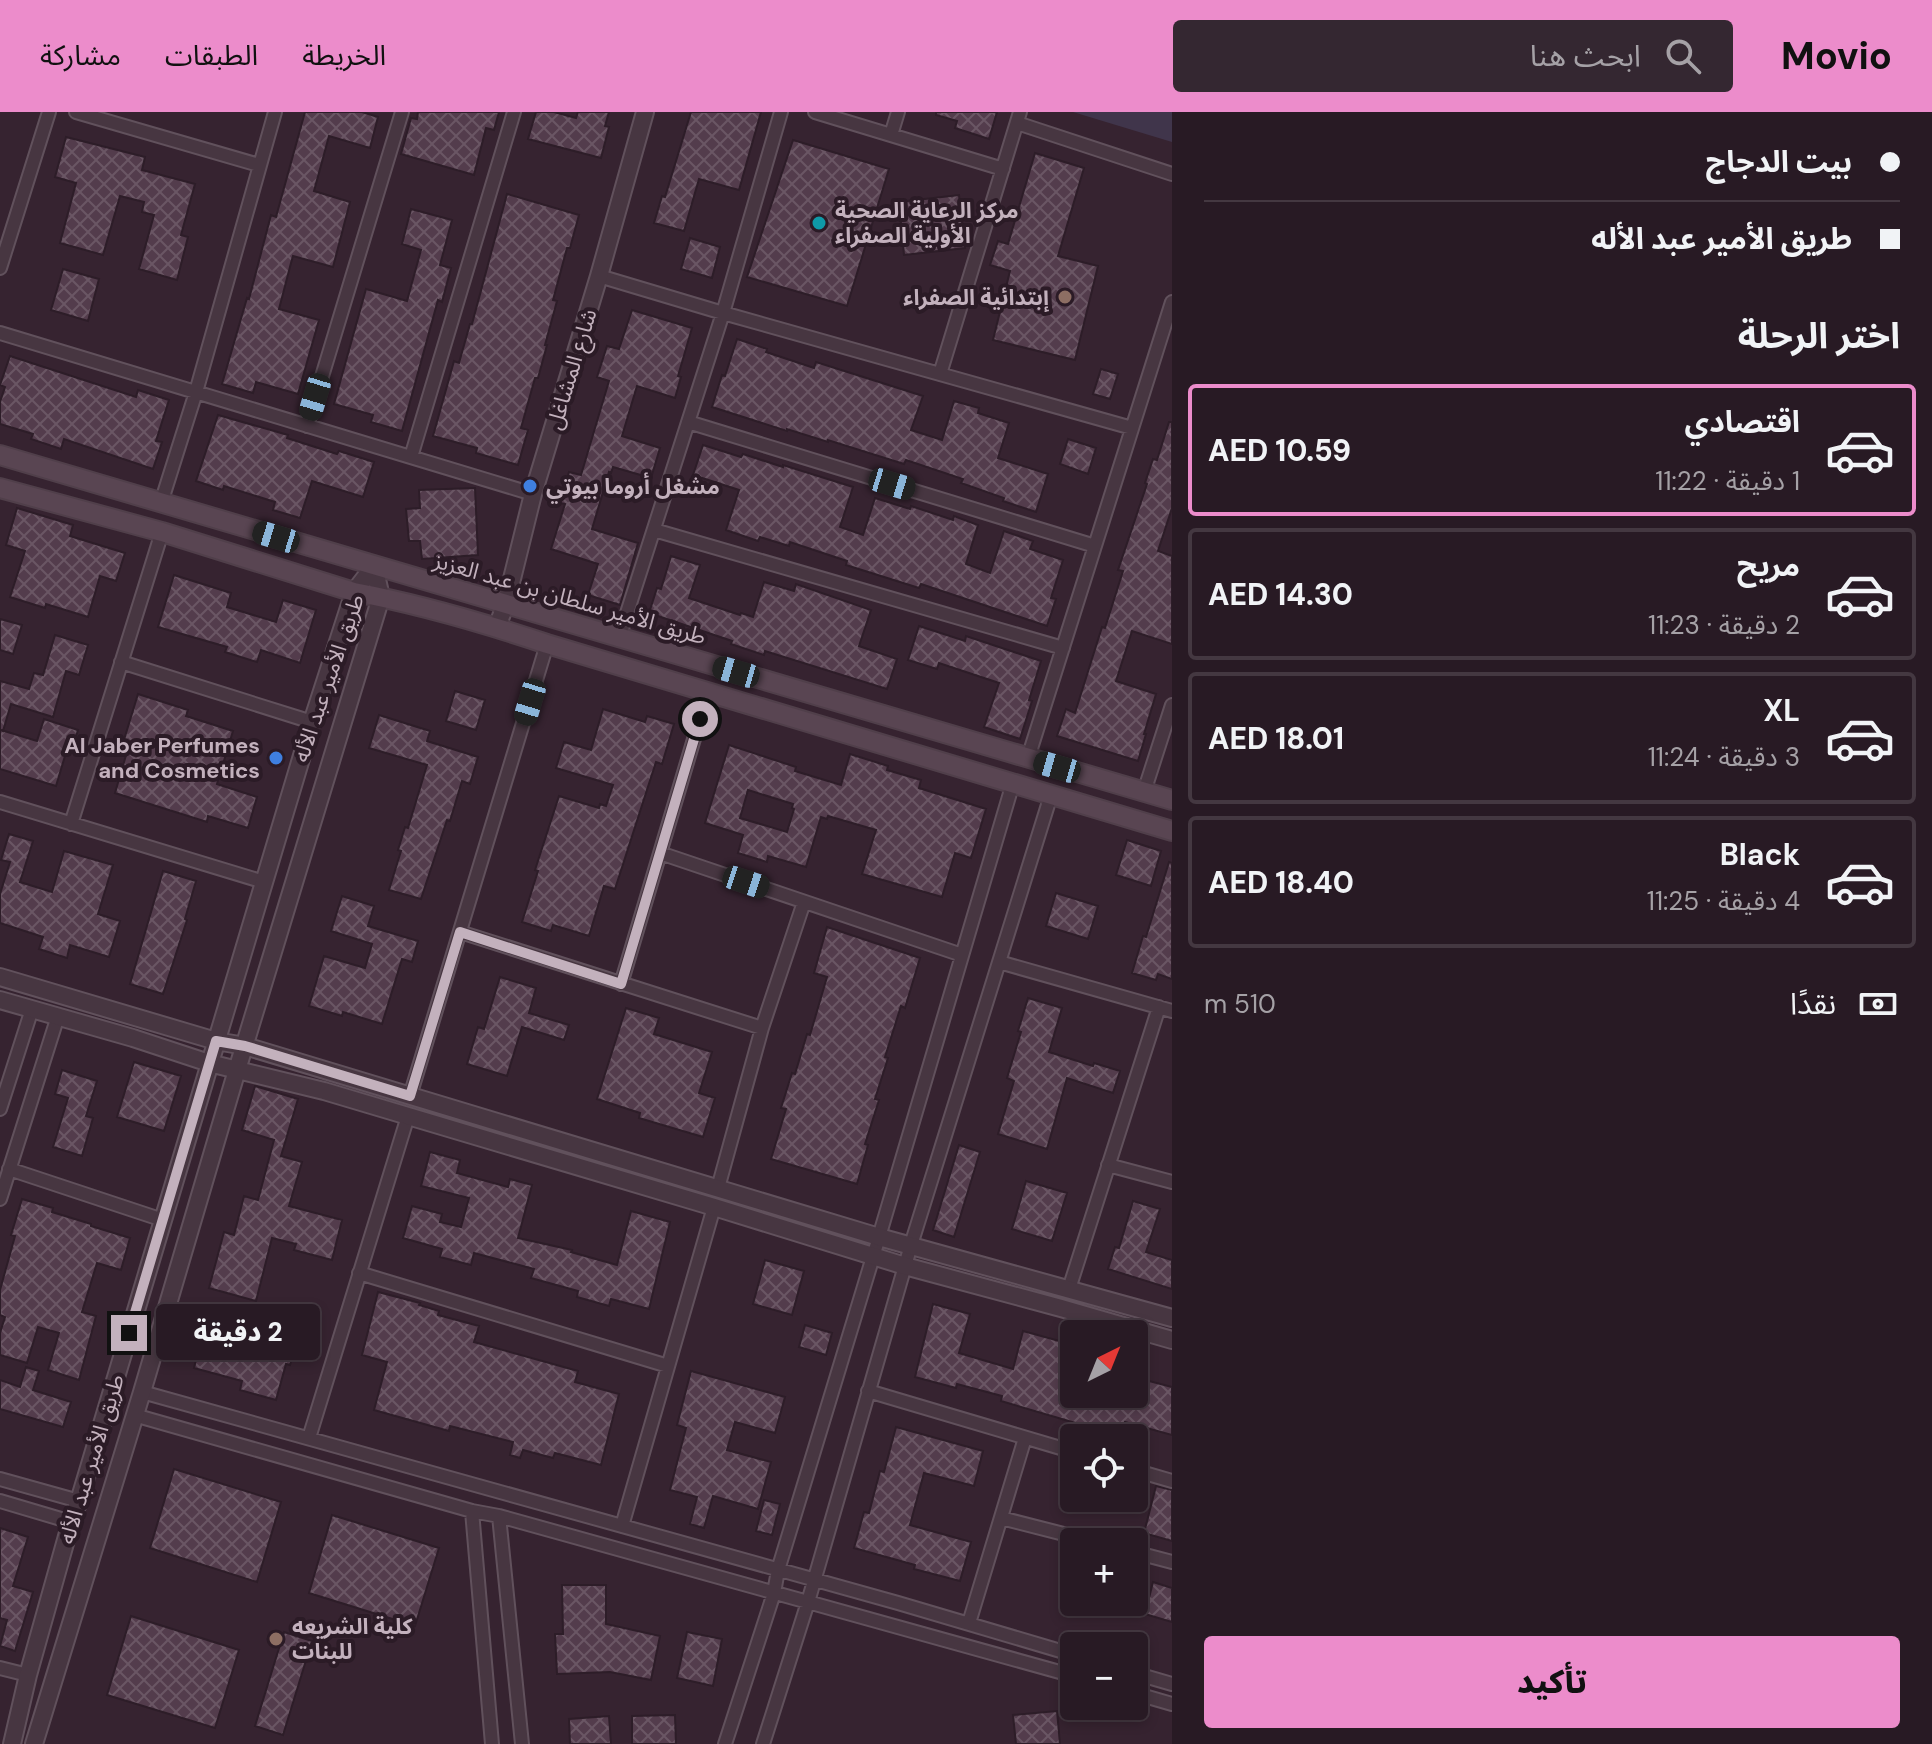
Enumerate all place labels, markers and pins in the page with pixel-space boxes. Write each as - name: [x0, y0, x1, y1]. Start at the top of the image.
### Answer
- place label: مركز الرعاية الصحية الأولية الصفراء: [835, 196, 1019, 250]
- marker: مركز الرعاية الصحية الأولية الصفراء: [810, 214, 828, 232]
- place label: إبتدائية الصفراء: [903, 283, 1050, 313]
- marker: إبتدائية الصفراء: [1056, 288, 1074, 306]
- place label: مشغل أروما بيوتي: [546, 472, 720, 504]
- marker: مشغل أروما بيوتي: [521, 477, 539, 495]
- place label: Al Jaber Perfumes and Cosmetics: [64, 731, 260, 785]
- marker: Al Jaber Perfumes and Cosmetics: [267, 749, 285, 767]
- place label: كلية الشريعه للبنات: [292, 1612, 413, 1666]
- marker: كلية الشريعه للبنات: [267, 1630, 285, 1648]

